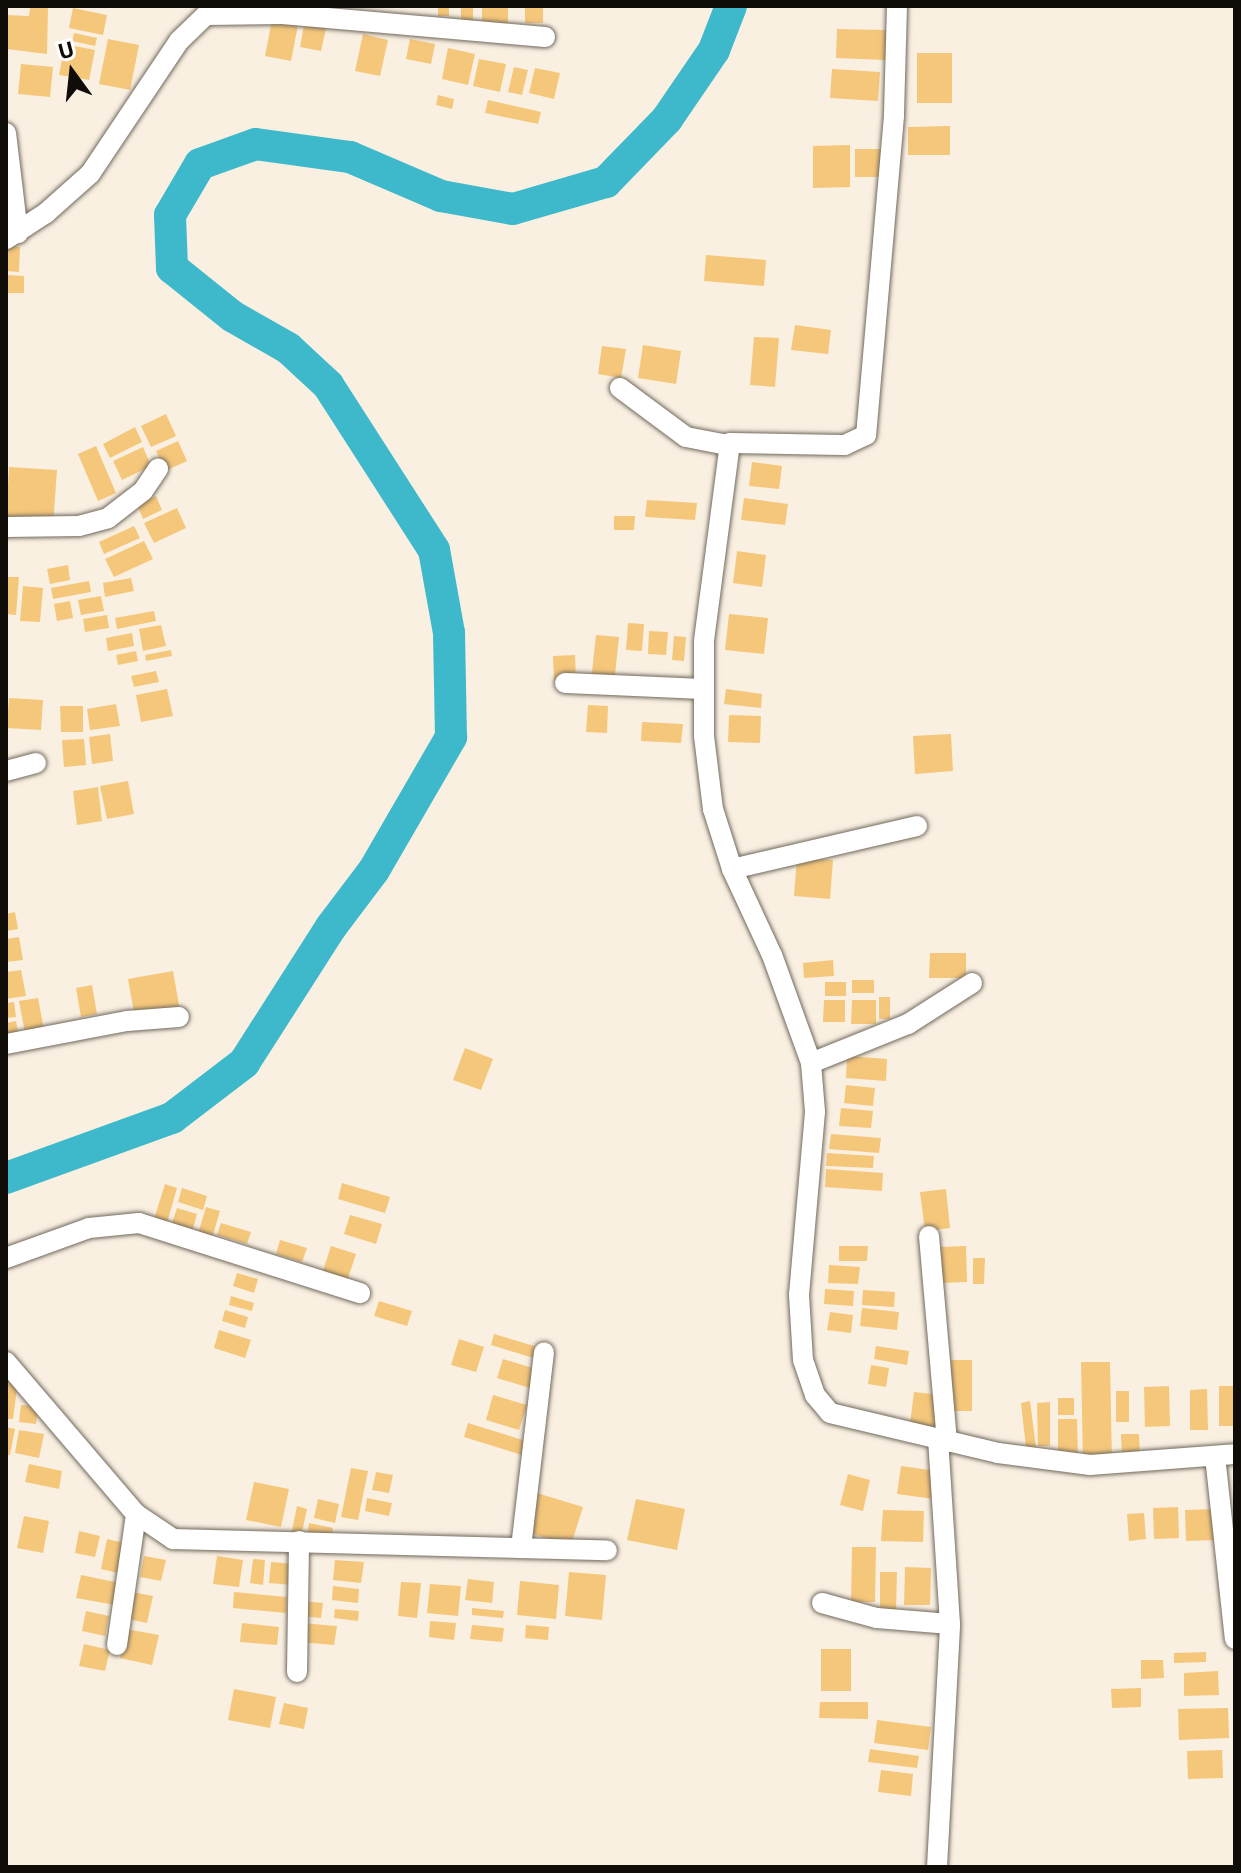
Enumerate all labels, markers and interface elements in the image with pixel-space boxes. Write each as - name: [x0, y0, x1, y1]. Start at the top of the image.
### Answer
- north arrow: [32, 32, 112, 112]
- text: U: [55, 34, 76, 63]

